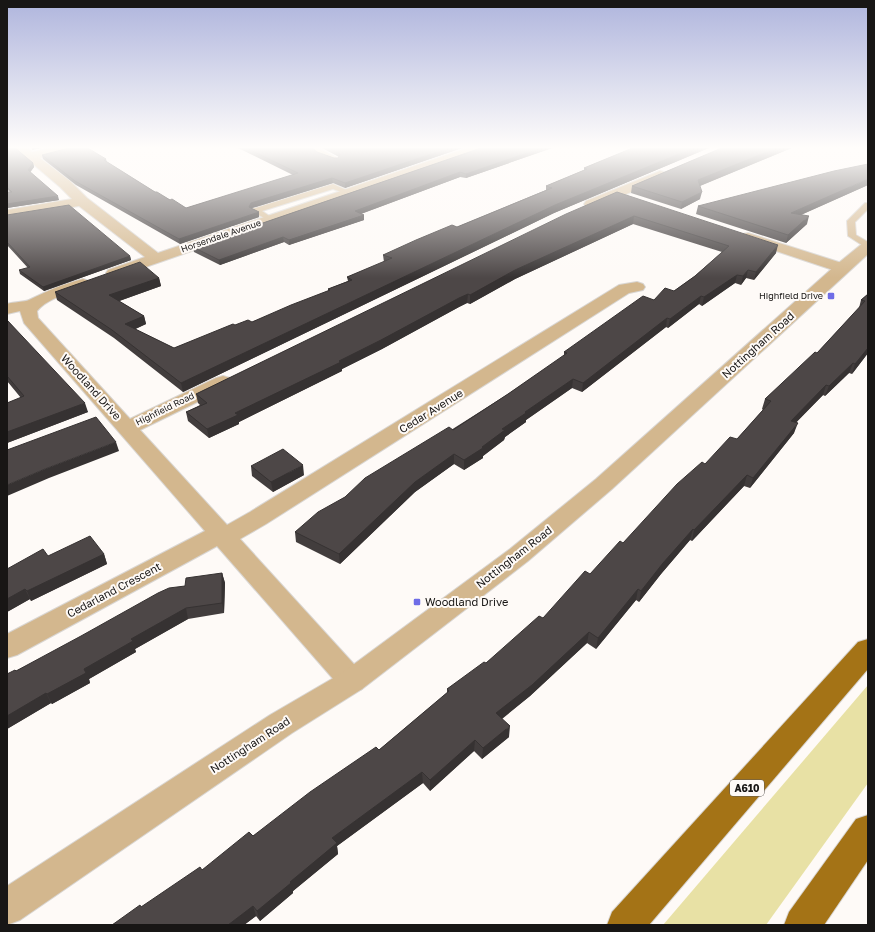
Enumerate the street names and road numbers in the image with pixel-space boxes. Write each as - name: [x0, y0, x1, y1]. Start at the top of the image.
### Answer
- street label: Horsendale Avenue: [179, 217, 262, 254]
- street label: Nottingham Road: [719, 309, 796, 380]
- street label: Woodland Drive: [59, 351, 124, 422]
- street label: Cedar Avenue: [396, 386, 465, 435]
- street label: Highfield Road: [134, 390, 196, 427]
- street label: Nottingham Road: [473, 523, 554, 590]
- street label: Cedarland Crescent: [65, 559, 163, 620]
- street label: Nottingham Road: [207, 714, 292, 775]
- road number: A610: [730, 780, 764, 796]

